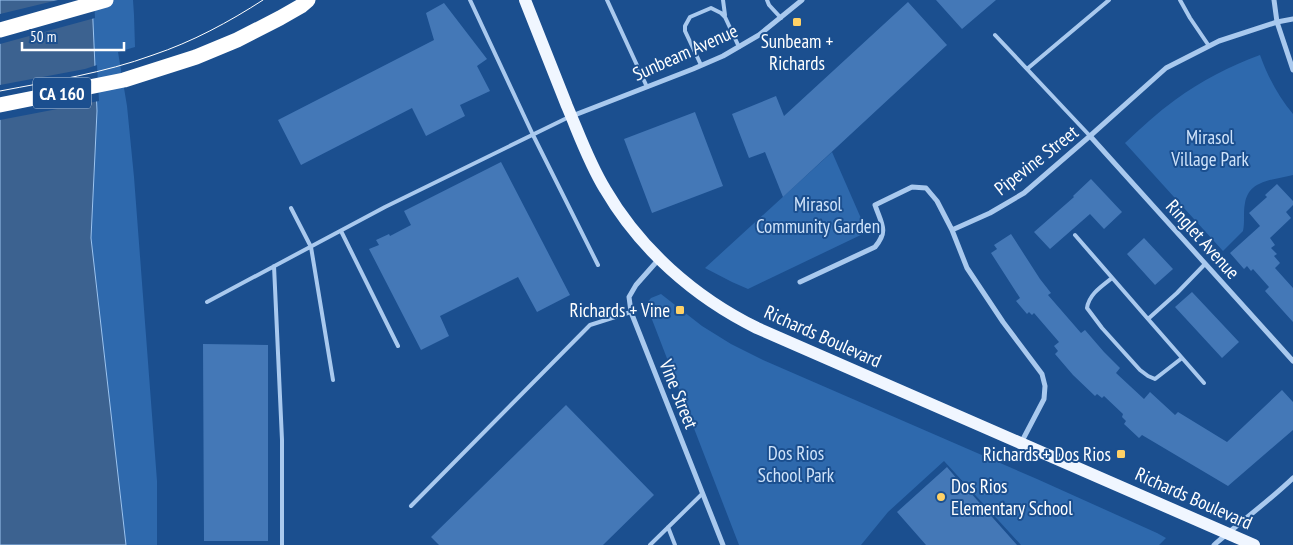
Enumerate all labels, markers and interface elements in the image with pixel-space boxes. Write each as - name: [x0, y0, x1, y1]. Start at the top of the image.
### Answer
- marker: Sunbeam + Richards: [791, 16, 803, 28]
- street label: Sunbeam Avenue: [629, 18, 741, 86]
- scale bar: [22, 20, 125, 52]
- text: 50 m: [30, 27, 56, 46]
- place label: Sunbeam + Richards: [761, 29, 833, 75]
- road number: CA 160: [33, 78, 91, 109]
- street label: Pipevine Street: [989, 119, 1083, 200]
- park label: Mirasol Village Park: [1170, 125, 1249, 171]
- park label: Mirasol Community Garden: [756, 192, 880, 238]
- street label: Ringlet Avenue: [1161, 194, 1245, 284]
- place label: Richards + Vine: [570, 298, 670, 322]
- street label: Richards Boulevard: [761, 299, 885, 373]
- marker: Richards + Vine: [674, 304, 686, 316]
- street label: Vine Street: [654, 355, 704, 433]
- park label: Dos Rios School Park: [758, 441, 835, 487]
- place label: Richards + Dos Rios: [983, 442, 1111, 466]
- marker: Richards + Dos Rios: [1115, 448, 1127, 460]
- street label: Richards Boulevard: [1132, 461, 1256, 535]
- place label: Dos Rios Elementary School: [951, 474, 1073, 520]
- marker: Dos Rios Elementary School: [935, 491, 947, 503]

